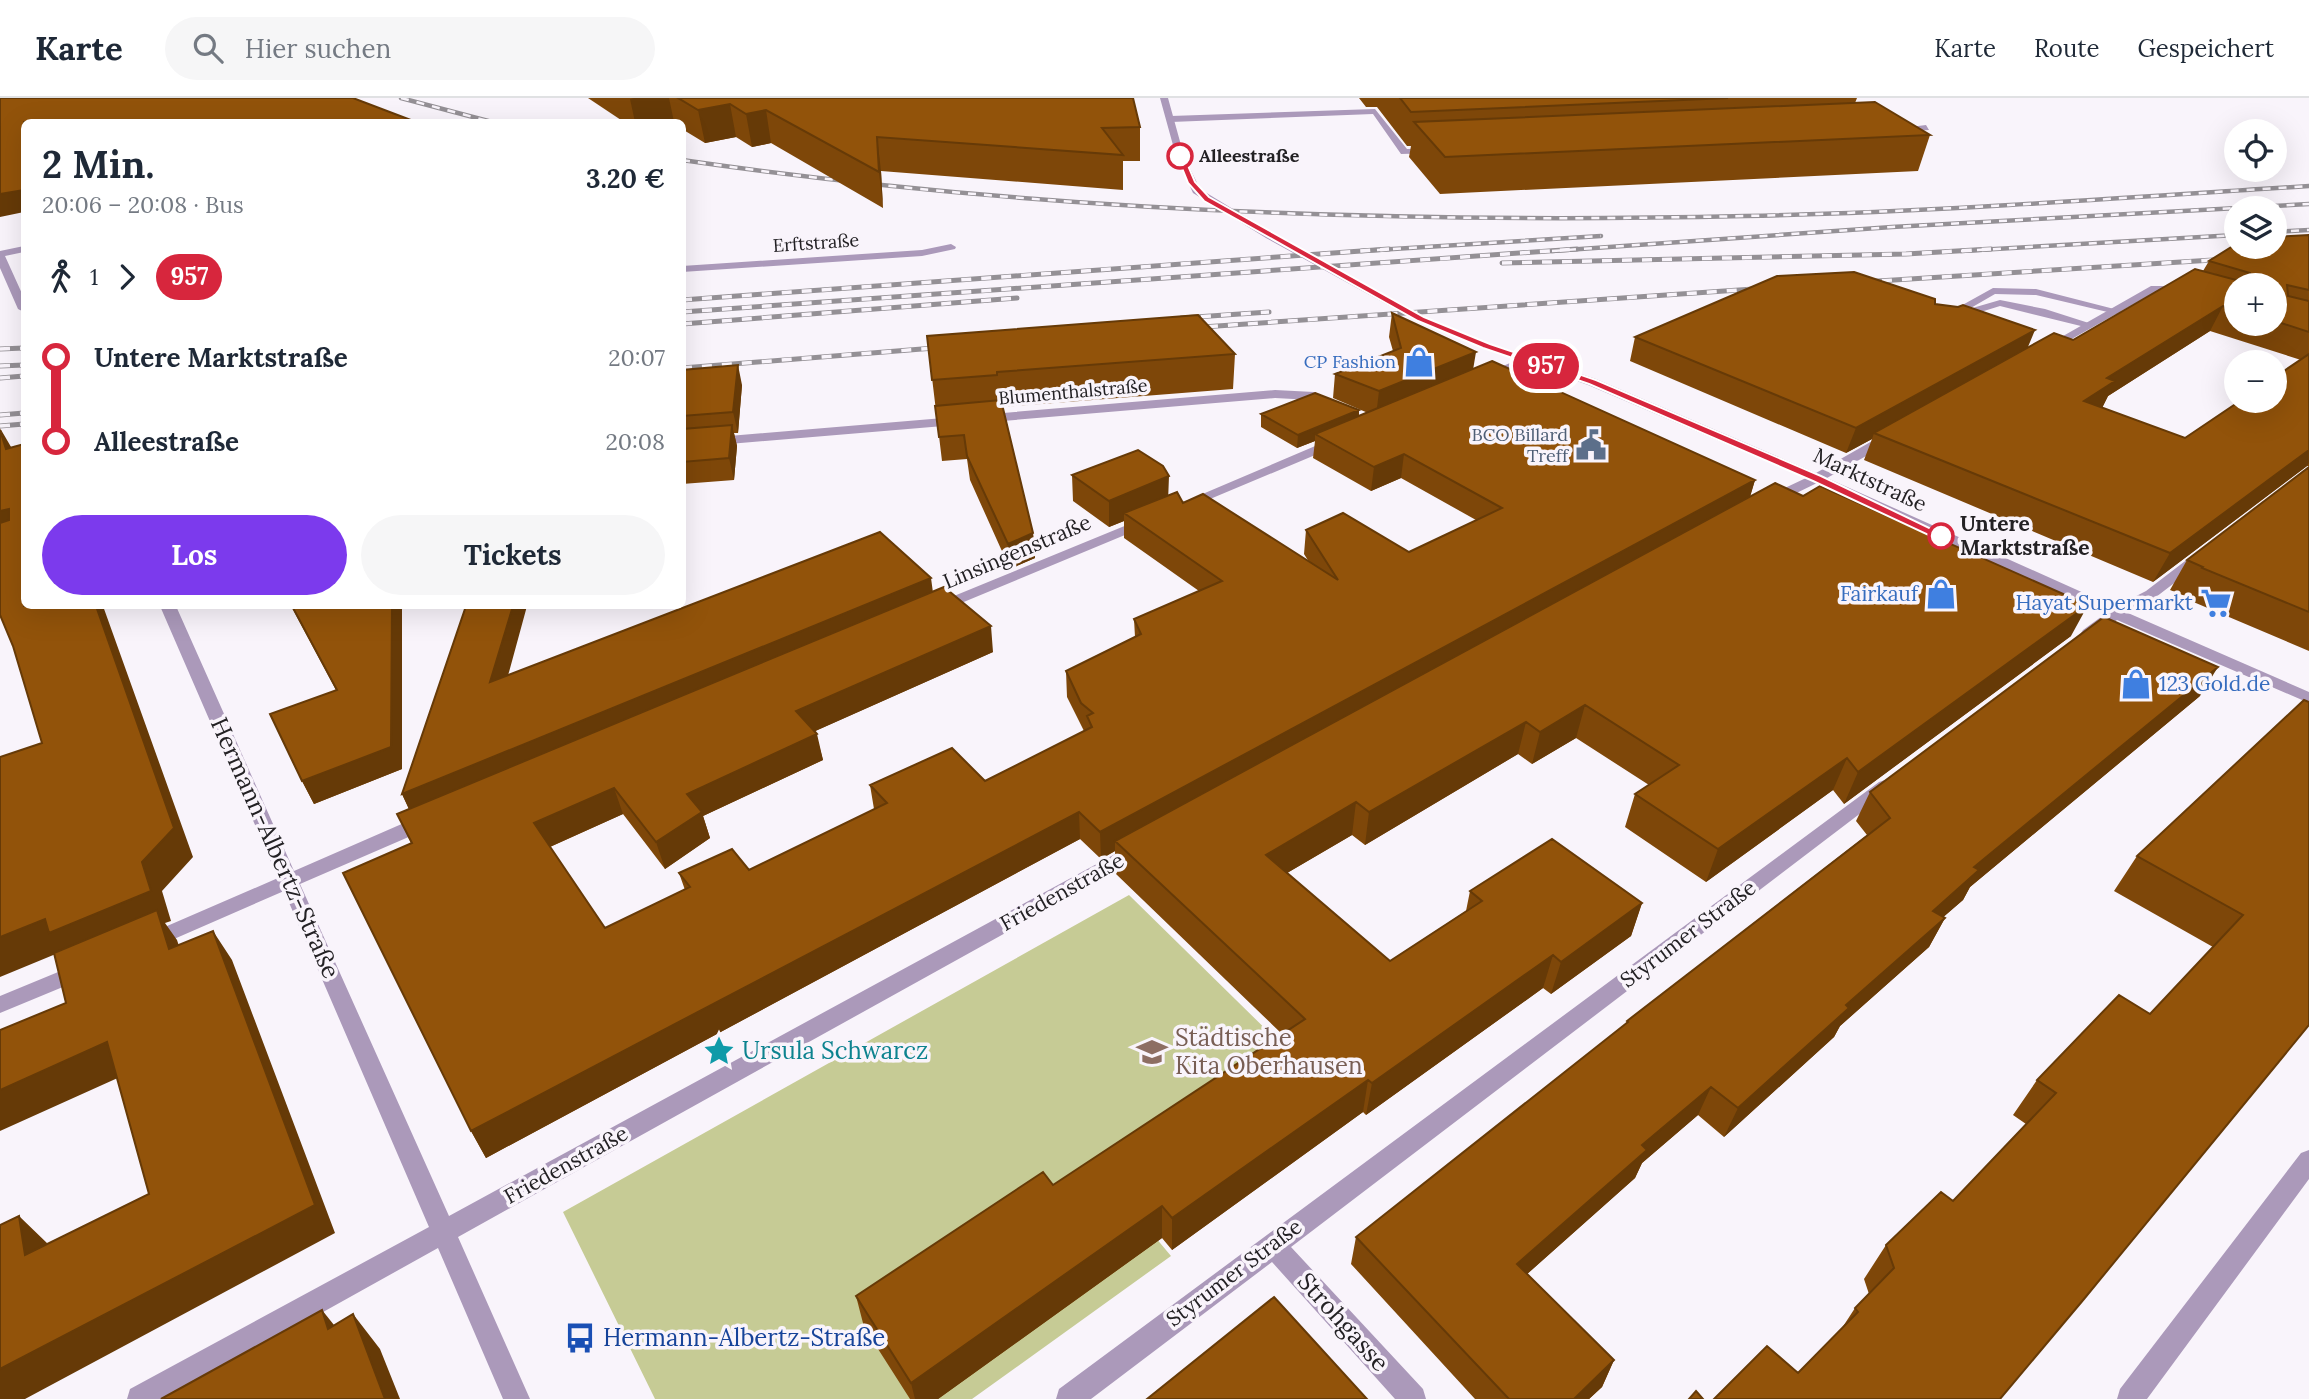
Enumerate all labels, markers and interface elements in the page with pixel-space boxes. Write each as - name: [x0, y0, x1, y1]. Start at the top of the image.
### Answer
- search box: [165, 17, 655, 80]
- text: Karte: [35, 27, 123, 69]
- icon: search: [189, 29, 227, 67]
- text: Hier suchen: [245, 32, 391, 65]
- text: Karte: [1934, 33, 1996, 64]
- text: Route: [2034, 33, 2100, 64]
- text: Gespeichert: [2138, 33, 2274, 64]
- map controls: [2224, 119, 2287, 413]
- button: locate: [2224, 119, 2287, 182]
- text: 2 Min.: [42, 140, 154, 188]
- marker: Alleestraße: [1167, 143, 1193, 169]
- place label: Alleestraße: [1199, 144, 1300, 167]
- text: 3.20 €: [586, 162, 665, 195]
- text: 20:06 – 20:08 · Bus: [42, 190, 244, 219]
- button: layers: [2224, 196, 2287, 259]
- street label: Erftstraße: [772, 228, 860, 257]
- icon: walk: [42, 258, 80, 296]
- icon: forward: [108, 258, 146, 296]
- text: 957: [170, 261, 208, 292]
- text: 1: [90, 262, 98, 291]
- button: +: [2224, 273, 2287, 336]
- text: Untere Marktstraße: [94, 341, 348, 374]
- text: 20:07: [608, 343, 665, 372]
- line badge: 957: [1506, 343, 1586, 389]
- shop icon: CP Fashion: [1402, 345, 1436, 379]
- place label: CP Fashion: [1304, 350, 1396, 373]
- text: 957: [1527, 350, 1565, 381]
- button: −: [2224, 350, 2287, 413]
- street label: Blumenthalstraße: [997, 374, 1149, 409]
- place label: BCO Billard Treff: [1472, 423, 1570, 467]
- text: Alleestraße: [94, 425, 239, 458]
- text: 20:08: [605, 427, 665, 456]
- public building icon: BCO Billard Treff: [1574, 428, 1608, 462]
- street label: Marktstraße: [1809, 442, 1931, 518]
- street label: Linsingenstraße: [939, 508, 1095, 595]
- place label: Untere Marktstraße: [1960, 510, 2090, 561]
- button: Los: [42, 515, 347, 595]
- button: Tickets: [361, 515, 665, 595]
- marker: Untere Marktstraße: [1928, 523, 1954, 549]
- shop icon: Fairkauf: [1924, 577, 1958, 611]
- place label: Fairkauf: [1840, 580, 1920, 607]
- supermarket icon: Hayat Supermarkt: [2199, 586, 2233, 620]
- place label: Hayat Supermarkt: [2015, 589, 2194, 616]
- shop icon: 123 Gold.de: [2119, 667, 2153, 701]
- place label: 123 Gold.de: [2159, 670, 2270, 697]
- street label: Hermann-Albertz-Straße: [204, 713, 347, 983]
- street label: Friedenstraße: [995, 846, 1128, 937]
- street label: Styrumer Straße: [1615, 874, 1761, 993]
- place label: Städtische Kita Oberhausen: [1175, 1022, 1362, 1081]
- place icon: Ursula Schwarcz: [702, 1034, 736, 1068]
- place label: Ursula Schwarcz: [742, 1035, 928, 1066]
- school or university icon: Städtische Kita Oberhausen: [1135, 1035, 1169, 1069]
- street label: Friedenstraße: [499, 1119, 632, 1210]
- street label: Styrumer Straße: [1161, 1213, 1307, 1332]
- street label: Strohgasse: [1291, 1266, 1396, 1377]
- bus stop icon: Hermann-Albertz-Straße: [563, 1321, 597, 1355]
- place label: Hermann-Albertz-Straße: [603, 1322, 885, 1353]

